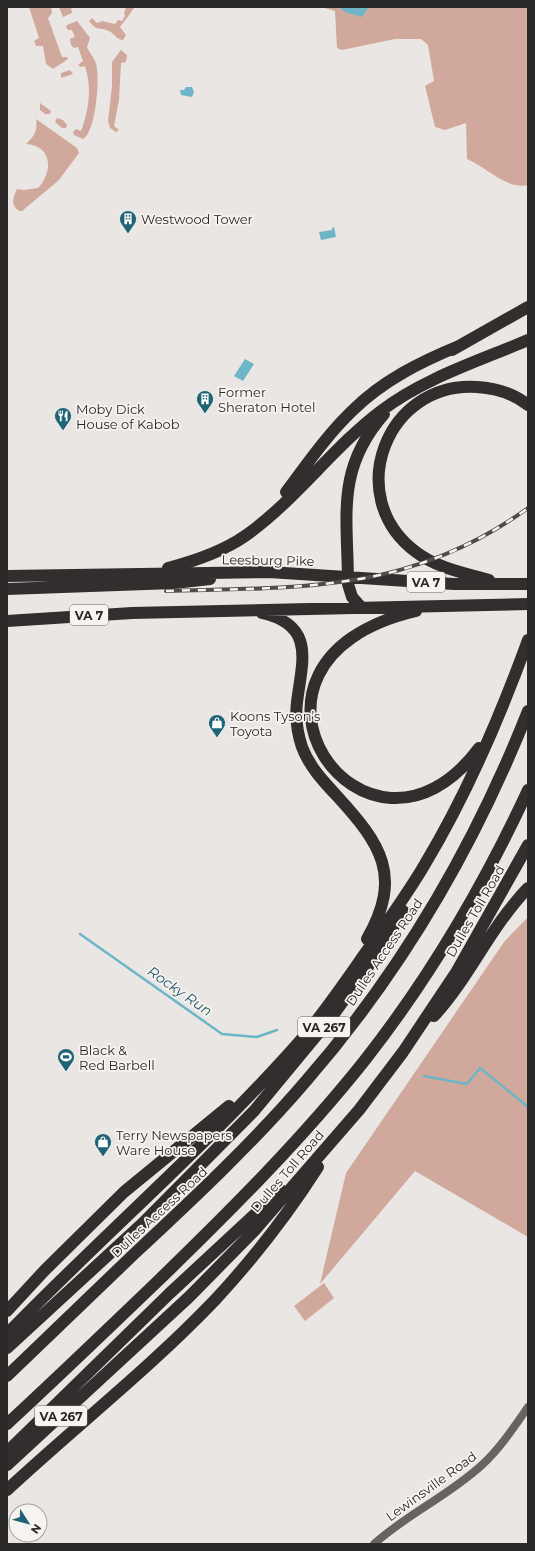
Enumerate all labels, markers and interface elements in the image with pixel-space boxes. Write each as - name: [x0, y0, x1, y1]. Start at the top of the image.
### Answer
- building icon: Westwood Tower: [118, 209, 138, 234]
- place label: Westwood Tower: [141, 211, 253, 227]
- place label: Former Sheraton Hotel: [218, 384, 315, 415]
- building icon: Former Sheraton Hotel: [195, 389, 215, 414]
- place label: Moby Dick House of Kabob: [76, 401, 180, 432]
- restaurant icon: Moby Dick House of Kabob: [53, 406, 73, 431]
- street label: Leesburg Pike: [222, 551, 315, 569]
- road number: VA 7: [407, 572, 445, 592]
- road number: VA 7: [70, 605, 108, 625]
- place label: Koons Tyson’s Toyota: [230, 708, 320, 739]
- shop icon: Koons Tyson’s Toyota: [207, 713, 227, 738]
- street label: Dulles Toll Road: [442, 862, 508, 960]
- street label: Dulles Access Road: [342, 895, 426, 1009]
- water label: Rocky Run: [144, 962, 216, 1020]
- road number: VA 267: [298, 1017, 350, 1037]
- place label: Black & Red Barbell: [79, 1042, 155, 1073]
- sports icon: Black & Red Barbell: [56, 1047, 76, 1072]
- place label: Terry Newspapers Ware House: [116, 1127, 232, 1158]
- street label: Dulles Toll Road: [247, 1127, 327, 1215]
- shop icon: Terry Newspapers Ware House: [93, 1132, 113, 1157]
- street label: Dulles Access Road: [108, 1163, 210, 1261]
- road number: VA 267: [35, 1406, 87, 1426]
- street label: Lewinsville Road: [383, 1448, 479, 1524]
- north arrow: [8, 1503, 48, 1543]
- text: N: [28, 1521, 44, 1537]

